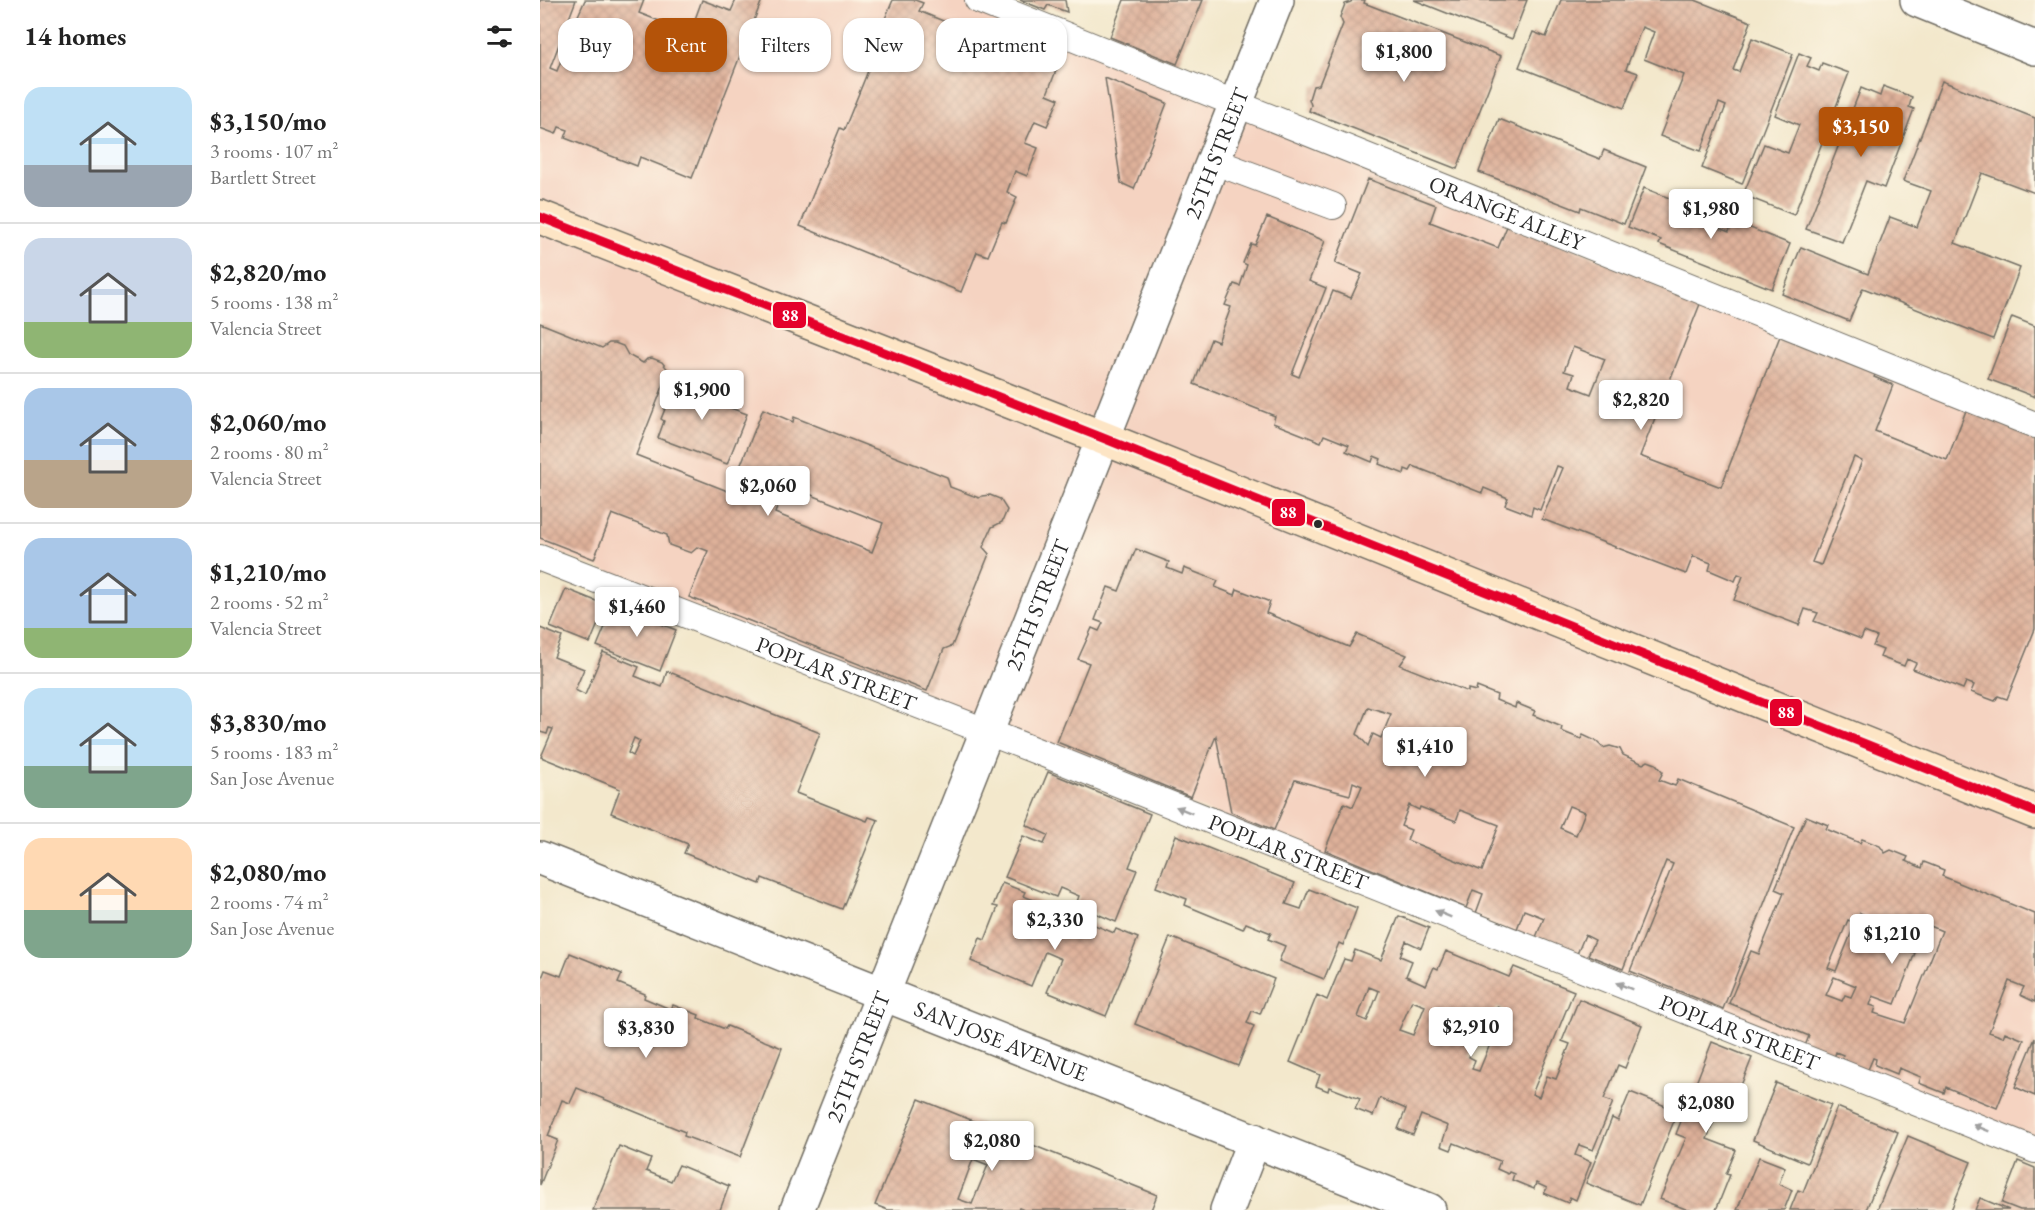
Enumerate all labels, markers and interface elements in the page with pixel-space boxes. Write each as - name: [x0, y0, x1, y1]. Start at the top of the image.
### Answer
- chip: Buy: [558, 18, 633, 72]
- chip: Rent: [645, 18, 727, 72]
- chip: Filters: [739, 18, 831, 72]
- chip: New: [843, 18, 924, 72]
- chip: Apartment: [936, 18, 1067, 72]
- text: 14 homes: [24, 19, 126, 53]
- icon: filters: [483, 20, 516, 53]
- pin: $1,800: [1355, 32, 1453, 83]
- text: $1,800: [1376, 38, 1432, 64]
- street label: 25TH STREET: [1177, 83, 1255, 223]
- text: $3,150/mo: [210, 104, 326, 138]
- pin: $3,150: [1812, 107, 1910, 158]
- icon: home: [72, 111, 144, 183]
- text: $3,150: [1833, 113, 1889, 139]
- text: 3 rooms · 107 m²: [210, 138, 338, 164]
- text: Bartlett Street: [210, 164, 316, 190]
- street label: ORANGE ALLEY: [1425, 168, 1590, 257]
- pin: $1,980: [1662, 189, 1760, 240]
- text: $1,980: [1683, 195, 1739, 221]
- text: $2,820/mo: [210, 255, 326, 289]
- icon: home: [72, 262, 144, 334]
- text: 5 rooms · 138 m²: [210, 289, 338, 315]
- line badge: 88: [772, 301, 807, 329]
- text: 88: [782, 305, 798, 326]
- text: Valencia Street: [210, 315, 322, 341]
- pin: $1,900: [653, 370, 751, 421]
- text: $1,900: [674, 376, 730, 402]
- pin: $2,820: [1592, 380, 1690, 431]
- text: $2,820: [1613, 386, 1669, 412]
- text: $2,060/mo: [210, 405, 326, 439]
- icon: home: [72, 412, 144, 484]
- text: 2 rooms · 80 m²: [210, 439, 329, 465]
- text: Valencia Street: [210, 465, 322, 491]
- pin: $2,060: [719, 466, 817, 517]
- text: $2,060: [740, 472, 796, 498]
- line badge: 88: [1271, 498, 1306, 527]
- text: 88: [1280, 502, 1296, 523]
- unlabelled marker: [1312, 518, 1324, 530]
- street label: 25TH STREET: [998, 535, 1076, 675]
- text: $1,210/mo: [210, 555, 326, 589]
- icon: home: [72, 562, 144, 634]
- pin: $1,460: [588, 587, 686, 638]
- text: 2 rooms · 52 m²: [210, 589, 329, 615]
- text: $1,460: [609, 593, 665, 619]
- text: Valencia Street: [210, 615, 322, 641]
- street label: POPLAR STREET: [752, 629, 921, 718]
- line badge: 88: [1769, 698, 1803, 727]
- text: 88: [1778, 702, 1794, 723]
- text: $3,830/mo: [210, 705, 326, 739]
- icon: home: [72, 712, 144, 784]
- pin: $1,410: [1376, 727, 1474, 778]
- text: $1,410: [1397, 733, 1453, 759]
- text: 5 rooms · 183 m²: [210, 739, 338, 765]
- text: San Jose Avenue: [210, 765, 334, 791]
- one-way arrow: [1175, 805, 1193, 814]
- street label: POPLAR STREET: [1204, 807, 1373, 897]
- text: $2,080/mo: [210, 855, 326, 889]
- icon: home: [72, 862, 144, 934]
- text: 2 rooms · 74 m²: [210, 889, 329, 915]
- pin: $2,330: [1006, 900, 1104, 951]
- text: $2,330: [1027, 906, 1083, 932]
- one-way arrow: [1434, 909, 1452, 918]
- pin: $1,210: [1843, 914, 1941, 965]
- text: San Jose Avenue: [210, 915, 334, 941]
- text: $1,210: [1864, 920, 1920, 946]
- one-way arrow: [1615, 981, 1633, 990]
- street label: 25TH STREET: [819, 987, 897, 1126]
- street label: POPLAR STREET: [1656, 987, 1824, 1077]
- street label: SAN JOSE AVENUE: [910, 993, 1092, 1088]
- pin: $2,910: [1422, 1007, 1520, 1058]
- pin: $3,830: [597, 1008, 695, 1059]
- text: $2,910: [1443, 1013, 1499, 1039]
- text: $3,830: [618, 1014, 674, 1040]
- pin: $2,080: [1657, 1083, 1755, 1134]
- text: $2,080: [1678, 1089, 1734, 1115]
- pin: $2,080: [943, 1121, 1041, 1172]
- one-way arrow: [1971, 1123, 1989, 1133]
- text: $2,080: [964, 1127, 1020, 1153]

